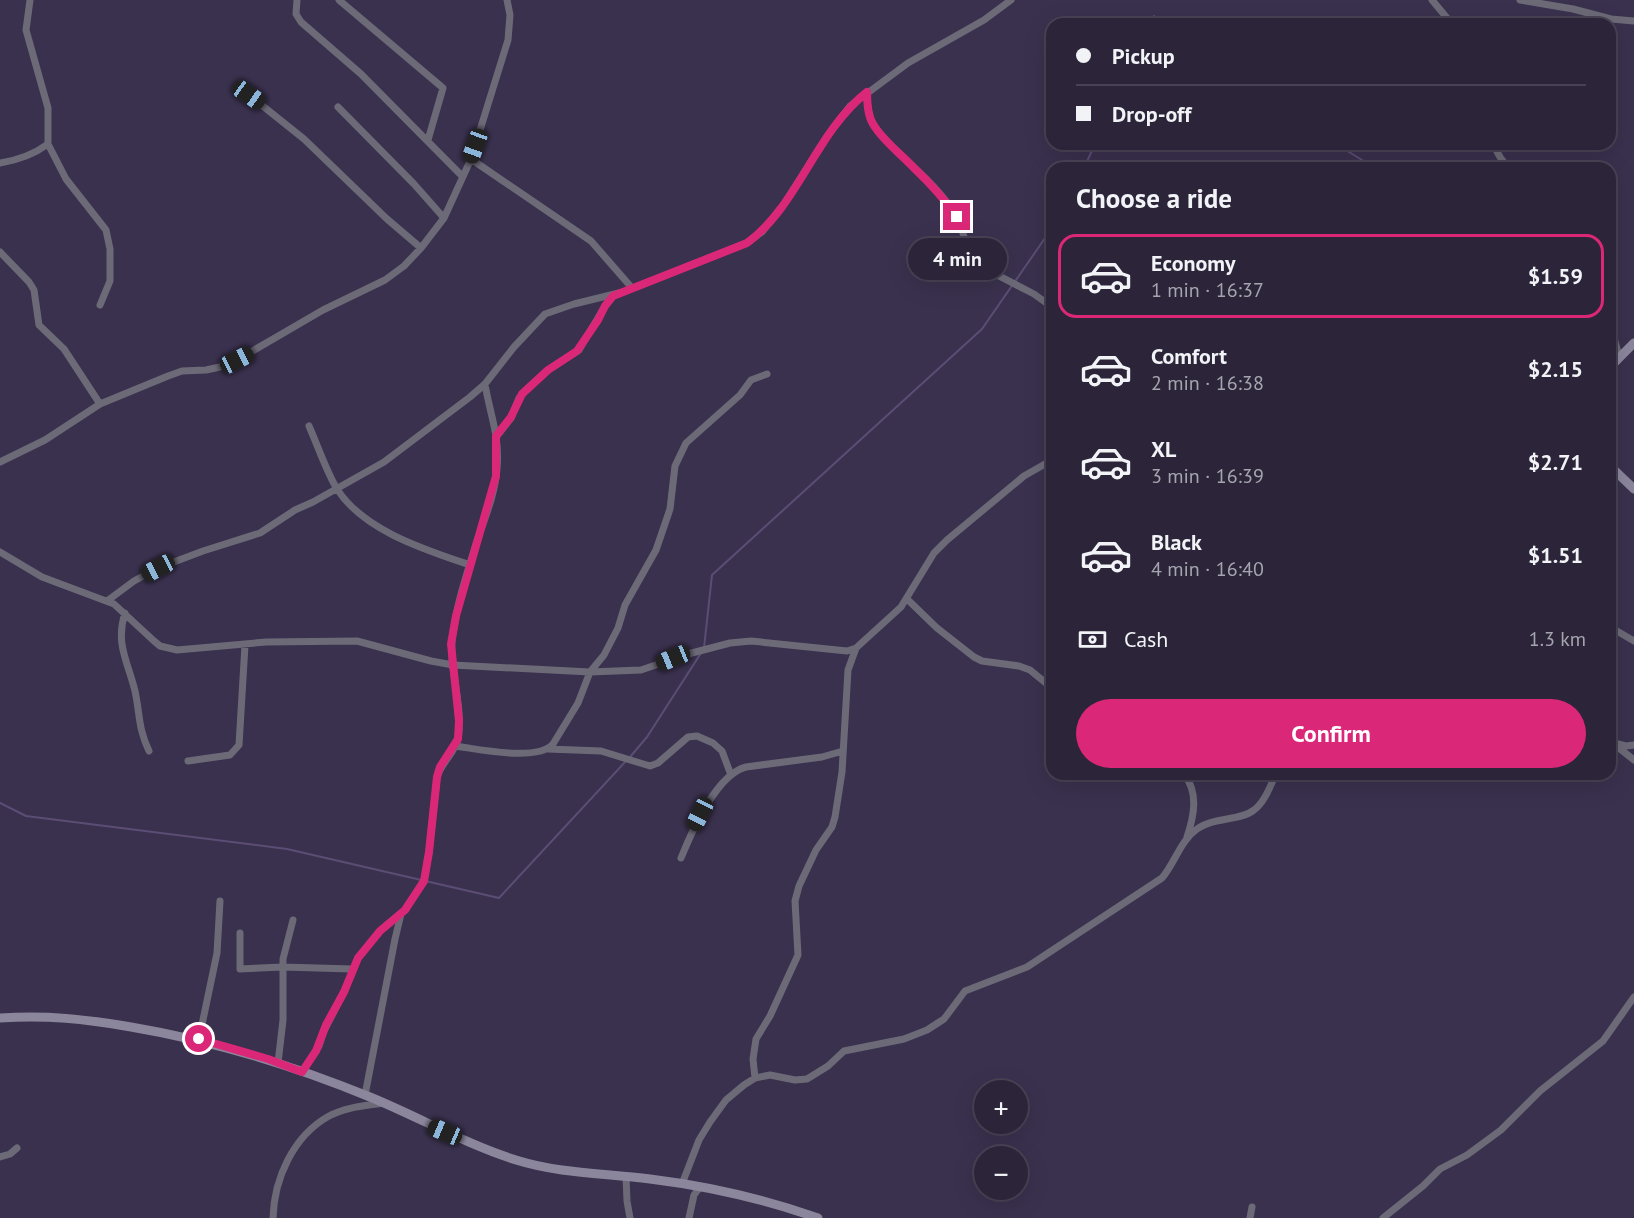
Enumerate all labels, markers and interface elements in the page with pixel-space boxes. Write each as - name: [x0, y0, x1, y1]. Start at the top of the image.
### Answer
- text: Pickup: [1112, 42, 1175, 70]
- car: [229, 77, 269, 113]
- text: Drop-off: [1112, 100, 1191, 128]
- car: [460, 126, 490, 166]
- text: Choose a ride: [1076, 181, 1232, 215]
- route end: [943, 203, 970, 230]
- callout: 4 min: [908, 238, 1006, 280]
- text: 4 min: [933, 246, 982, 272]
- icon: car: [1079, 249, 1133, 303]
- text: Economy: [1151, 249, 1235, 277]
- text: $1.59: [1528, 262, 1583, 290]
- text: 1 min · 16:37: [1151, 277, 1264, 303]
- icon: car: [1079, 342, 1133, 396]
- text: Comfort: [1151, 342, 1227, 370]
- car: [217, 344, 257, 376]
- text: $2.15: [1528, 355, 1583, 383]
- text: 2 min · 16:38: [1151, 370, 1264, 396]
- icon: car: [1079, 435, 1133, 489]
- text: XL: [1151, 435, 1176, 463]
- text: $2.71: [1528, 448, 1583, 476]
- text: 3 min · 16:39: [1151, 463, 1264, 489]
- icon: car: [1079, 528, 1133, 582]
- text: Black: [1151, 528, 1202, 556]
- text: $1.51: [1528, 541, 1583, 569]
- car: [138, 552, 178, 584]
- text: 4 min · 16:40: [1151, 556, 1264, 582]
- icon: cash: [1076, 623, 1109, 656]
- text: Cash: [1124, 625, 1168, 653]
- text: 1.3 km: [1529, 626, 1586, 652]
- car: [653, 643, 693, 673]
- button: Confirm: [1076, 699, 1586, 768]
- car: [684, 794, 716, 834]
- route start: [185, 1025, 212, 1052]
- map controls: [974, 1080, 1028, 1200]
- button: +: [974, 1080, 1028, 1134]
- car: [425, 1117, 465, 1147]
- button: −: [974, 1146, 1028, 1200]

